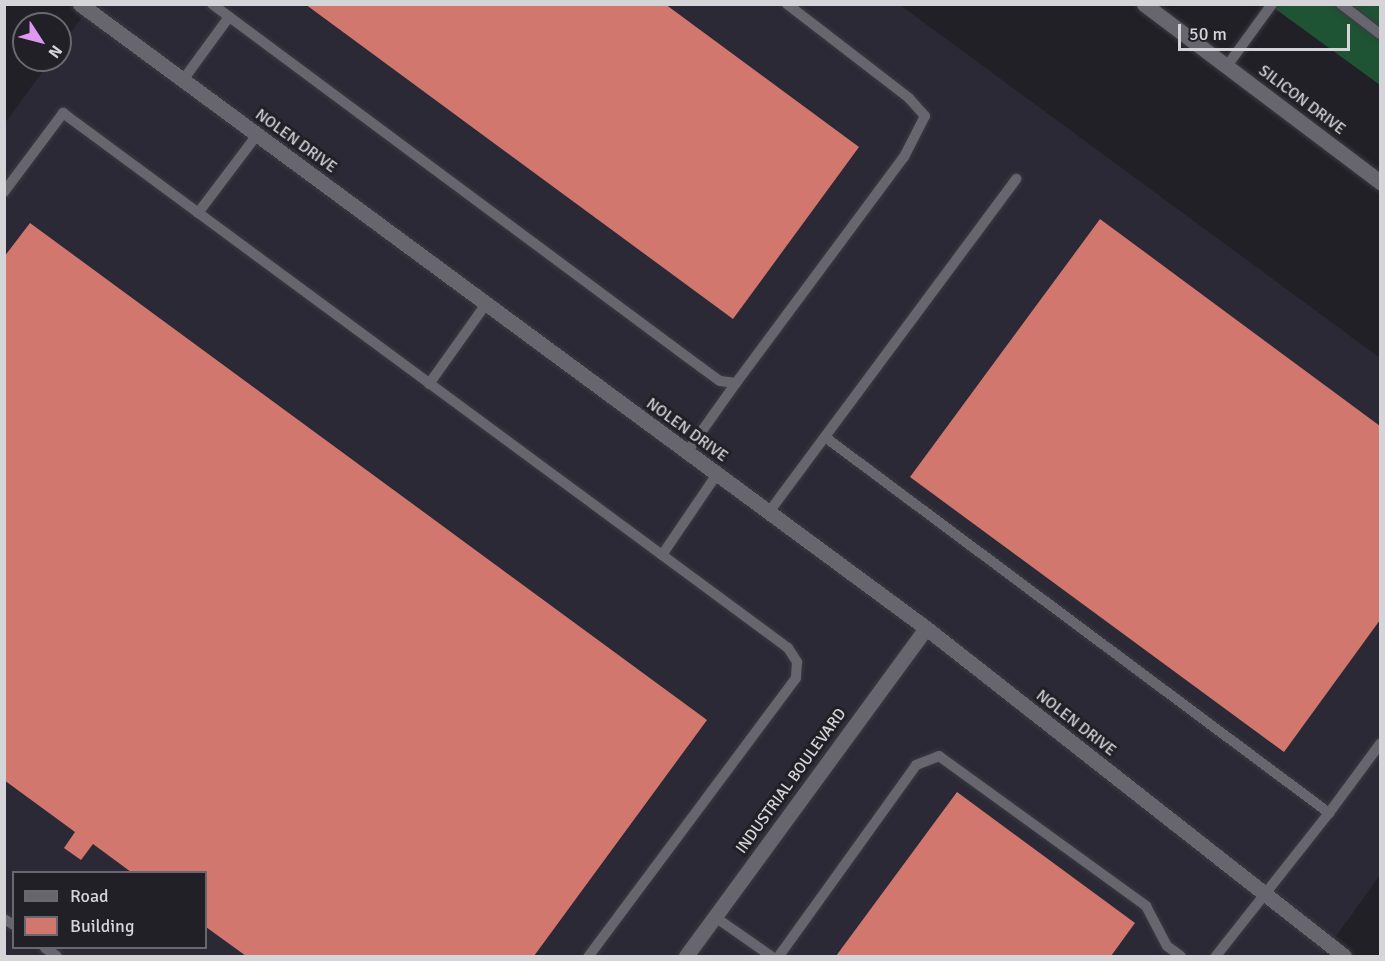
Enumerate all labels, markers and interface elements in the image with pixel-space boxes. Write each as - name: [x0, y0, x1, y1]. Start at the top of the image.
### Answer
- north arrow: [12, 12, 72, 72]
- scale bar: [1181, 12, 1354, 50]
- text: 50 m: [1189, 23, 1227, 45]
- text: N: [44, 41, 66, 62]
- street label: SILICON DRIVE: [1255, 61, 1349, 139]
- street label: NOLEN DRIVE: [252, 105, 340, 177]
- street label: NOLEN DRIVE: [643, 394, 731, 466]
- street label: NOLEN DRIVE: [1032, 686, 1120, 760]
- street label: INDUSTRIAL BOULEVARD: [732, 705, 850, 857]
- legend: [12, 871, 207, 949]
- text: Road: [70, 885, 109, 907]
- text: Building: [70, 915, 134, 937]

